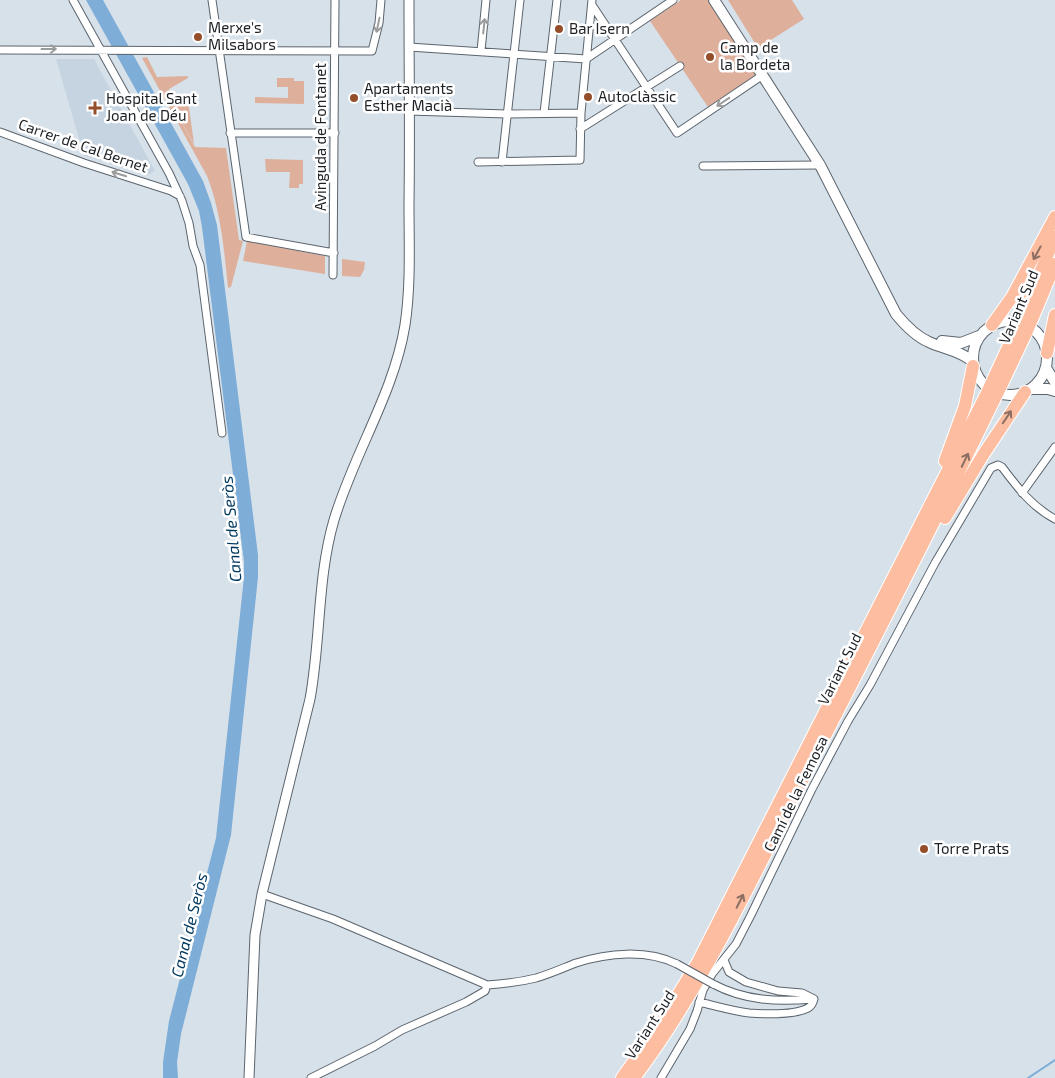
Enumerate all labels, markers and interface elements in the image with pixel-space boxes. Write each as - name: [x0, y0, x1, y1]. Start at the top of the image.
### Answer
- one-way arrow: [372, 17, 382, 33]
- place label: Merxe's Milsabors: [208, 18, 276, 53]
- one-way arrow: [479, 18, 489, 34]
- place label: Bar Isern: [569, 19, 630, 37]
- marker: Bar Isern: [553, 23, 565, 35]
- marker: Merxe's Milsabors: [192, 31, 204, 43]
- place label: Camp de la Bordeta: [720, 38, 790, 73]
- one-way arrow: [40, 44, 56, 54]
- marker: Camp de la Bordeta: [704, 51, 716, 63]
- street label: Avinguda de Fontanet: [311, 63, 329, 211]
- place label: Apartaments Esther Macià: [364, 79, 453, 114]
- place label: Autoclàssic: [598, 87, 676, 105]
- place label: Hospital Sant Joan de Déu: [106, 89, 197, 124]
- marker: Autoclàssic: [582, 91, 594, 103]
- marker: Apartaments Esther Macià: [348, 92, 360, 104]
- one-way arrow: [716, 97, 730, 107]
- marker: Hospital Sant Joan de Déu: [88, 101, 102, 115]
- street label: Carrer de Cal Bernet: [16, 114, 151, 176]
- one-way arrow: [111, 169, 127, 178]
- one-way arrow: [1032, 246, 1042, 261]
- street label: Variant Sud: [995, 267, 1042, 346]
- one-way arrow: [1002, 411, 1012, 425]
- one-way arrow: [960, 453, 970, 468]
- water label: Canal de Seròs: [216, 475, 245, 583]
- street label: Variant Sud: [813, 630, 865, 707]
- street label: Camí de la Femosa: [759, 733, 831, 854]
- place label: Torre Prats: [934, 839, 1009, 857]
- marker: Torre Prats: [918, 843, 930, 855]
- water label: Canal de Seròs: [166, 871, 211, 979]
- one-way arrow: [735, 894, 745, 909]
- street label: Variant Sud: [620, 987, 678, 1062]

